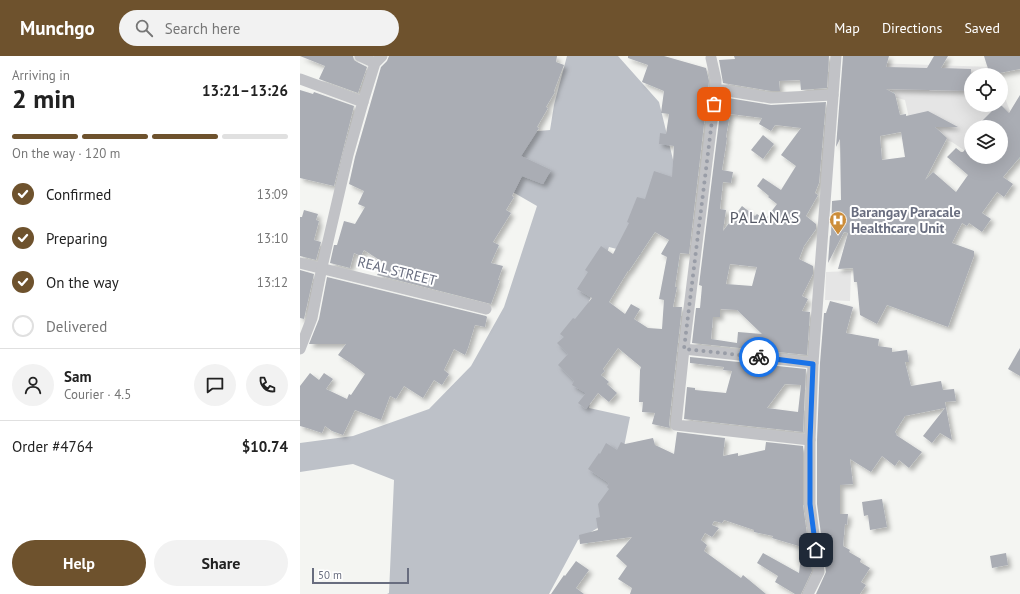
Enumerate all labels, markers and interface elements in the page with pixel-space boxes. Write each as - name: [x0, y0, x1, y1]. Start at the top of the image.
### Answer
- search box: [119, 10, 399, 46]
- text: Munchgo: [20, 16, 95, 40]
- icon: search: [133, 17, 155, 39]
- text: Search here: [165, 19, 240, 38]
- text: Map: [834, 19, 860, 37]
- text: Directions: [882, 19, 942, 37]
- text: Saved: [964, 19, 1000, 37]
- text: Arriving in: [12, 67, 70, 84]
- map controls: [964, 68, 1008, 164]
- button: locate: [964, 68, 1008, 112]
- text: 13:21–13:26: [202, 81, 288, 100]
- text: 2 min: [12, 82, 75, 115]
- pin: [697, 87, 731, 121]
- icon: bag: [703, 93, 725, 115]
- button: layers: [964, 120, 1008, 164]
- text: On the way · 120 m: [12, 145, 120, 162]
- icon: check: [12, 183, 34, 205]
- text: Confirmed: [46, 185, 111, 204]
- text: 13:09: [257, 186, 288, 203]
- place label: Barangay Paracale Healthcare Unit: [851, 203, 961, 237]
- district label: PALANAS: [730, 207, 800, 227]
- hospital icon: Barangay Paracale Healthcare Unit: [828, 210, 848, 235]
- icon: check: [12, 227, 34, 249]
- text: Preparing: [46, 229, 108, 248]
- text: 13:10: [257, 230, 288, 247]
- street label: REAL STREET: [356, 253, 439, 290]
- icon: check: [12, 271, 34, 293]
- text: On the way: [46, 273, 119, 292]
- text: 13:12: [257, 274, 288, 291]
- text: Delivered: [46, 317, 107, 336]
- courier: [739, 337, 779, 377]
- icon: bike: [748, 346, 770, 368]
- button: person: [12, 364, 54, 406]
- button: chat: [194, 364, 236, 406]
- button: phone: [246, 364, 288, 406]
- text: Sam: [64, 367, 91, 386]
- text: Courier · 4.5: [64, 386, 131, 403]
- text: Order #4764: [12, 437, 93, 456]
- text: $10.74: [242, 437, 288, 456]
- pin: [799, 533, 833, 567]
- icon: home: [805, 539, 827, 561]
- button: Help: [12, 540, 146, 586]
- button: Share: [154, 540, 288, 586]
- scale bar: [312, 566, 409, 585]
- text: 50 m: [318, 568, 342, 582]

